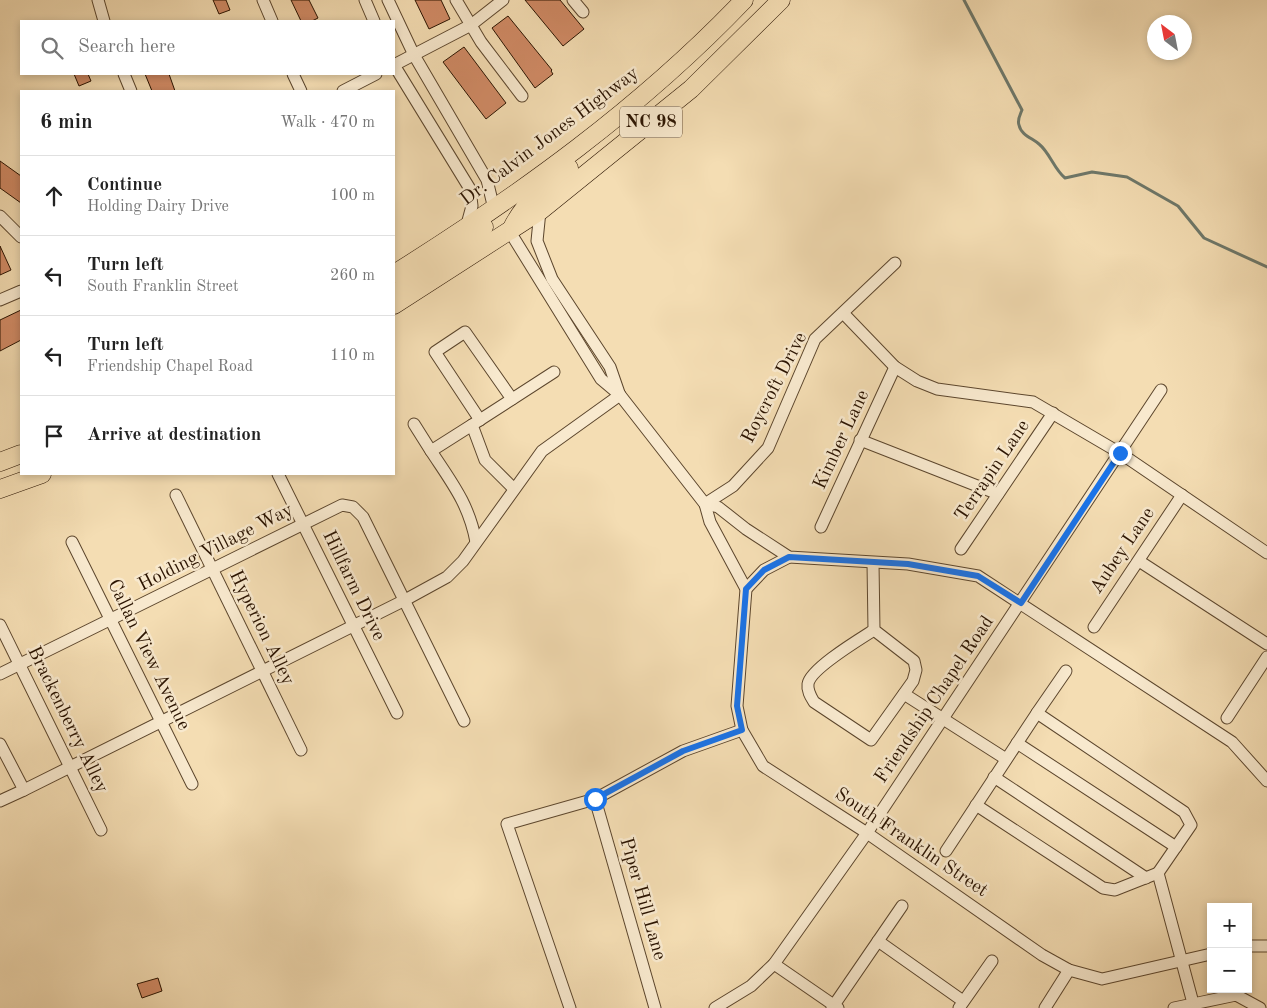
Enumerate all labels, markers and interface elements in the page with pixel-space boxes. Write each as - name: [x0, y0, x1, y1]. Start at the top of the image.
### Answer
- north arrow: [1147, 15, 1192, 60]
- search box: [20, 20, 395, 75]
- icon: search: [38, 34, 66, 62]
- text: Search here: [78, 38, 175, 57]
- street label: Dr. Calvin Jones Highway: [457, 64, 643, 210]
- road number: NC 98: [620, 106, 682, 138]
- text: 6 min: [40, 112, 93, 133]
- text: Walk · 470 m: [280, 115, 375, 131]
- text: Continue: [87, 176, 162, 195]
- icon: ahead: [40, 182, 68, 210]
- text: 100 m: [330, 188, 375, 204]
- text: Holding Dairy Drive: [87, 199, 229, 215]
- text: Turn left: [87, 256, 164, 275]
- icon: left: [40, 262, 68, 290]
- text: 260 m: [330, 268, 375, 284]
- text: South Franklin Street: [87, 279, 239, 295]
- street label: Roycroft Drive: [739, 330, 811, 446]
- text: Turn left: [87, 336, 164, 355]
- icon: left: [40, 342, 68, 370]
- text: 110 m: [330, 348, 375, 364]
- text: Friendship Chapel Road: [87, 359, 253, 375]
- street label: Kimber Lane: [811, 387, 873, 493]
- street label: Terrapin Lane: [952, 417, 1034, 525]
- icon: arrive: [40, 422, 68, 450]
- text: Arrive at destination: [87, 426, 261, 445]
- route end: [1109, 442, 1132, 465]
- street label: Holding Village Way: [135, 501, 297, 595]
- street label: Aubey Lane: [1087, 504, 1159, 598]
- street label: Hillfarm Drive: [318, 528, 388, 644]
- street label: Hyperion Alley: [225, 568, 297, 688]
- street label: Callan View Avenue: [103, 576, 193, 734]
- street label: Friendship Chapel Road: [872, 613, 998, 787]
- street label: Brackenberry Alley: [23, 644, 111, 796]
- street label: South Franklin Street: [831, 785, 991, 901]
- route start: [584, 788, 607, 811]
- street label: Piper Hill Lane: [615, 836, 669, 962]
- map controls: [1207, 903, 1252, 993]
- button: +: [1207, 903, 1252, 948]
- button: −: [1207, 948, 1252, 993]

